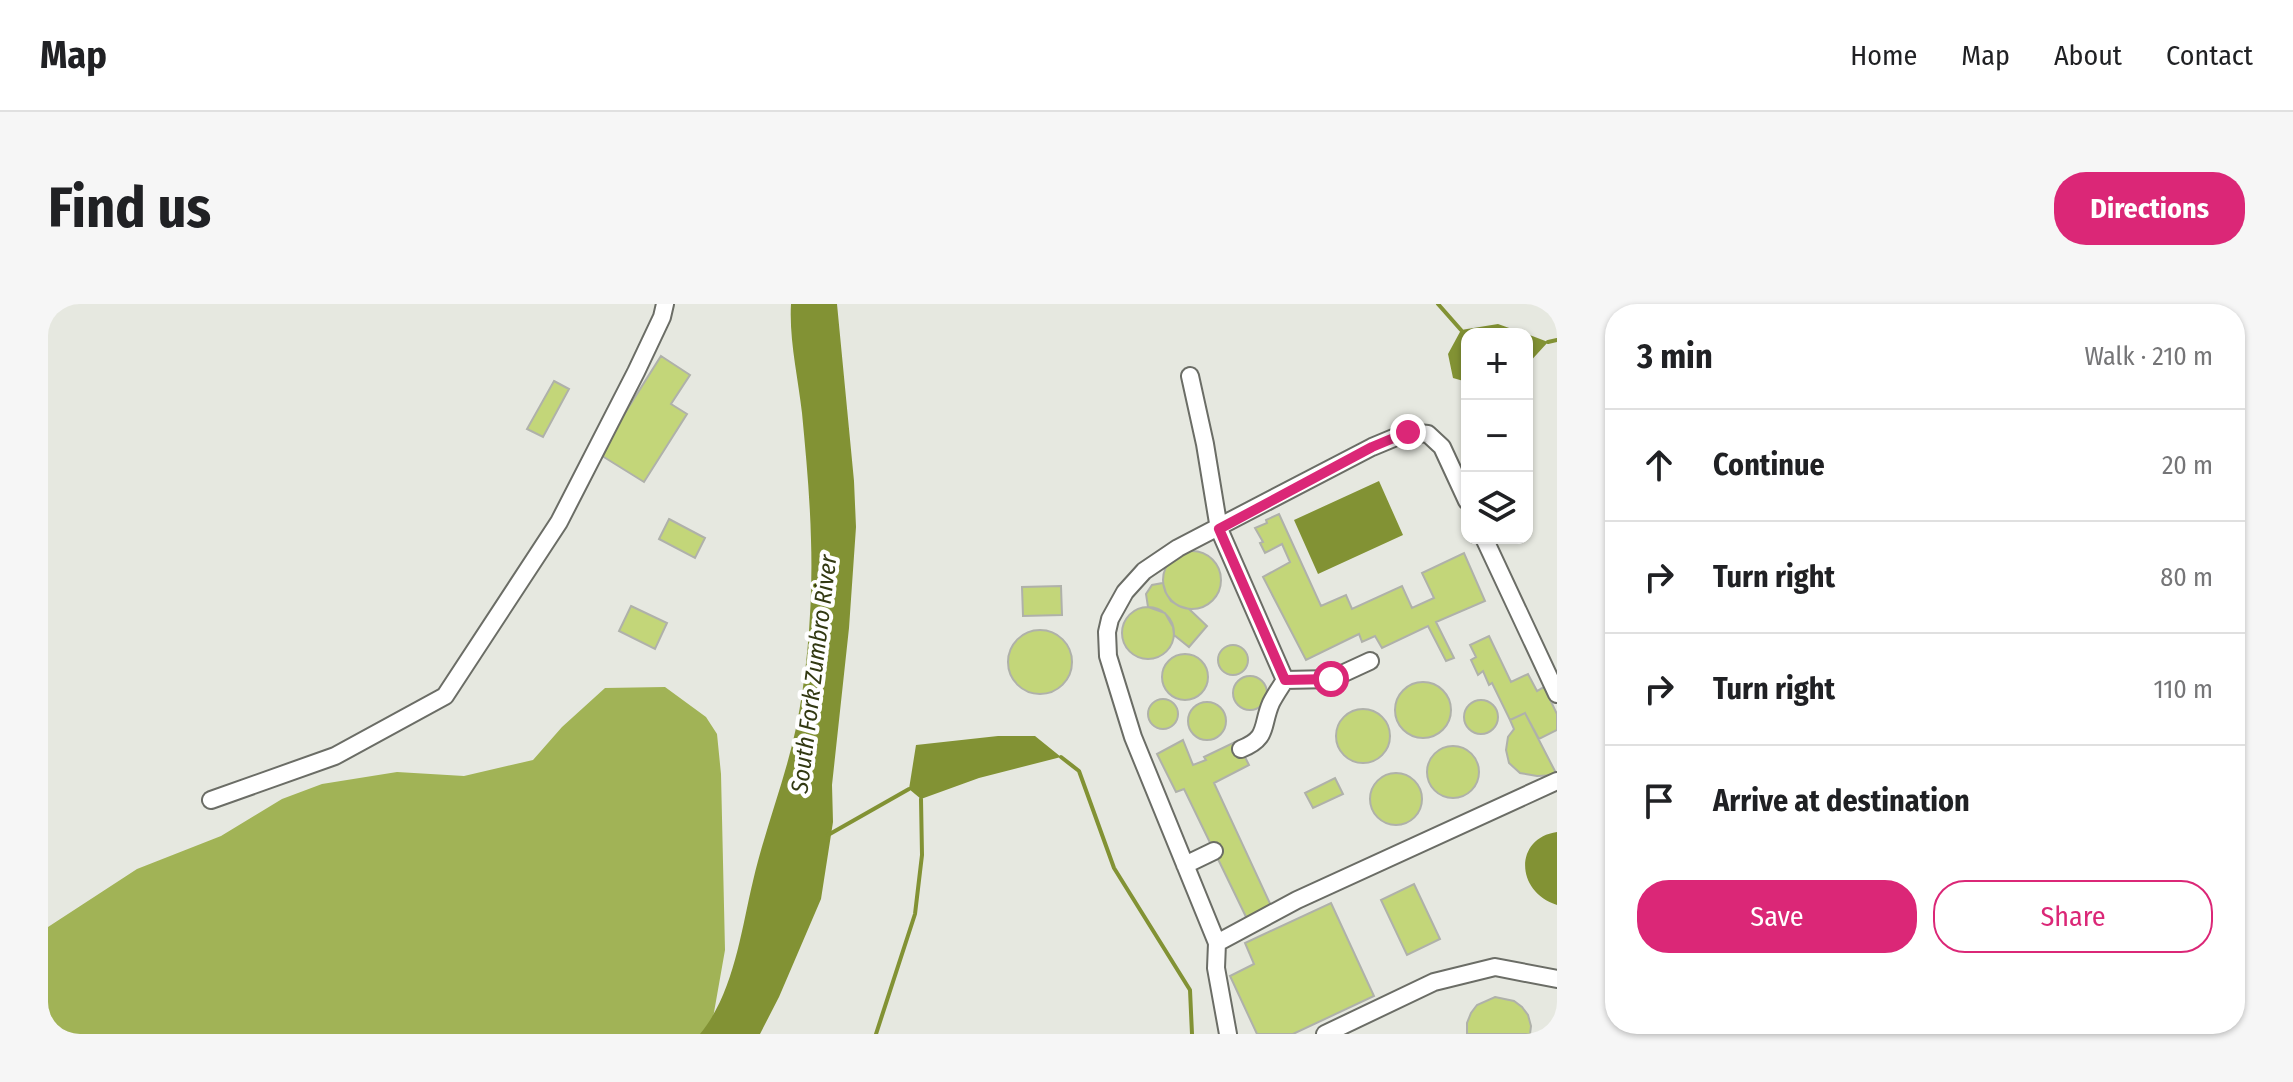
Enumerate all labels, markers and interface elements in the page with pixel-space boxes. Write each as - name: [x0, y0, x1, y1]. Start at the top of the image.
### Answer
- text: Map: [40, 32, 107, 78]
- text: Home: [1850, 39, 1917, 72]
- text: Map: [1961, 39, 2010, 72]
- text: About: [2054, 39, 2122, 72]
- text: Contact: [2166, 39, 2253, 72]
- button: Directions: [2054, 172, 2245, 245]
- text: Find us: [48, 175, 211, 242]
- map controls: [1461, 328, 1533, 544]
- button: +: [1461, 328, 1533, 400]
- text: 3 min: [1637, 336, 1713, 377]
- text: Walk · 210 m: [2084, 341, 2213, 372]
- button: −: [1461, 400, 1533, 472]
- route end: [1390, 414, 1426, 450]
- icon: ahead: [1637, 443, 1681, 487]
- text: Continue: [1713, 447, 1825, 483]
- text: 20 m: [2162, 450, 2213, 481]
- button: layers: [1461, 472, 1533, 544]
- water label: South Fork Zumbro River: [785, 553, 843, 796]
- icon: right: [1637, 555, 1681, 599]
- text: Turn right: [1713, 559, 1835, 595]
- text: 80 m: [2160, 562, 2213, 593]
- route start: [1313, 661, 1349, 697]
- icon: right: [1637, 667, 1681, 711]
- text: Turn right: [1713, 671, 1835, 707]
- text: 110 m: [2153, 674, 2213, 705]
- icon: arrive: [1637, 779, 1681, 823]
- text: Arrive at destination: [1713, 783, 1970, 819]
- button: Save: [1637, 880, 1917, 953]
- button: Share: [1933, 880, 2213, 953]

